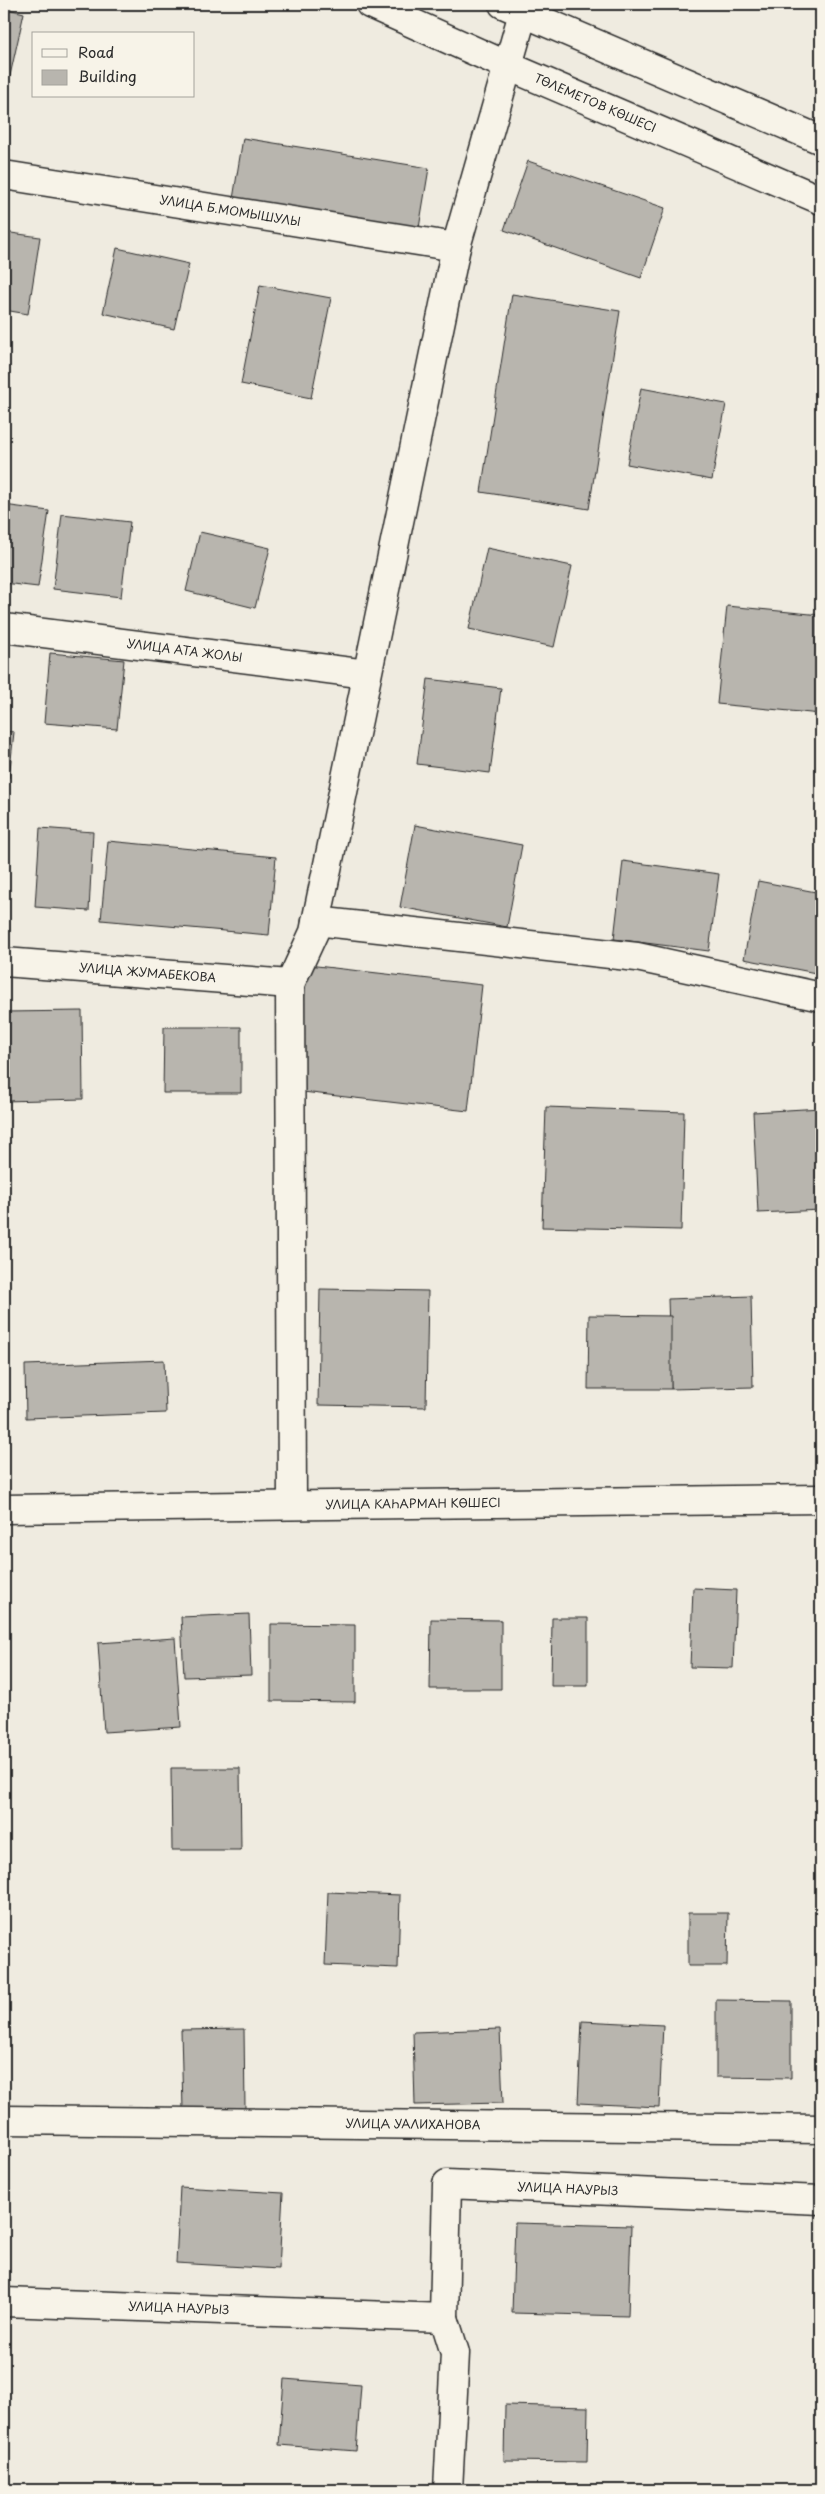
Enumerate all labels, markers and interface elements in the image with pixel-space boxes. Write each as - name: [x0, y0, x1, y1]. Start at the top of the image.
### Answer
- legend: [32, 32, 195, 98]
- text: Road: [78, 40, 114, 63]
- text: Building: [78, 64, 137, 87]
- street label: ТӨЛЕМЕТОВ КӨШЕСІ: [532, 68, 659, 136]
- street label: УЛИЦА Б.МОМЫШУЛЫ: [159, 190, 302, 230]
- street label: УЛИЦА АТА ЖОЛЫ: [126, 634, 243, 666]
- street label: УЛИЦА ЖУМАБЕКОВА: [79, 958, 217, 986]
- street label: УЛИЦА КАҺАРМАН КӨШЕСІ: [325, 1493, 501, 1513]
- street label: УЛИЦА УАЛИХАНОВА: [345, 2114, 481, 2133]
- street label: УЛИЦА НАУРЫЗ: [517, 2177, 619, 2199]
- street label: УЛИЦА НАУРЫЗ: [128, 2297, 230, 2318]

